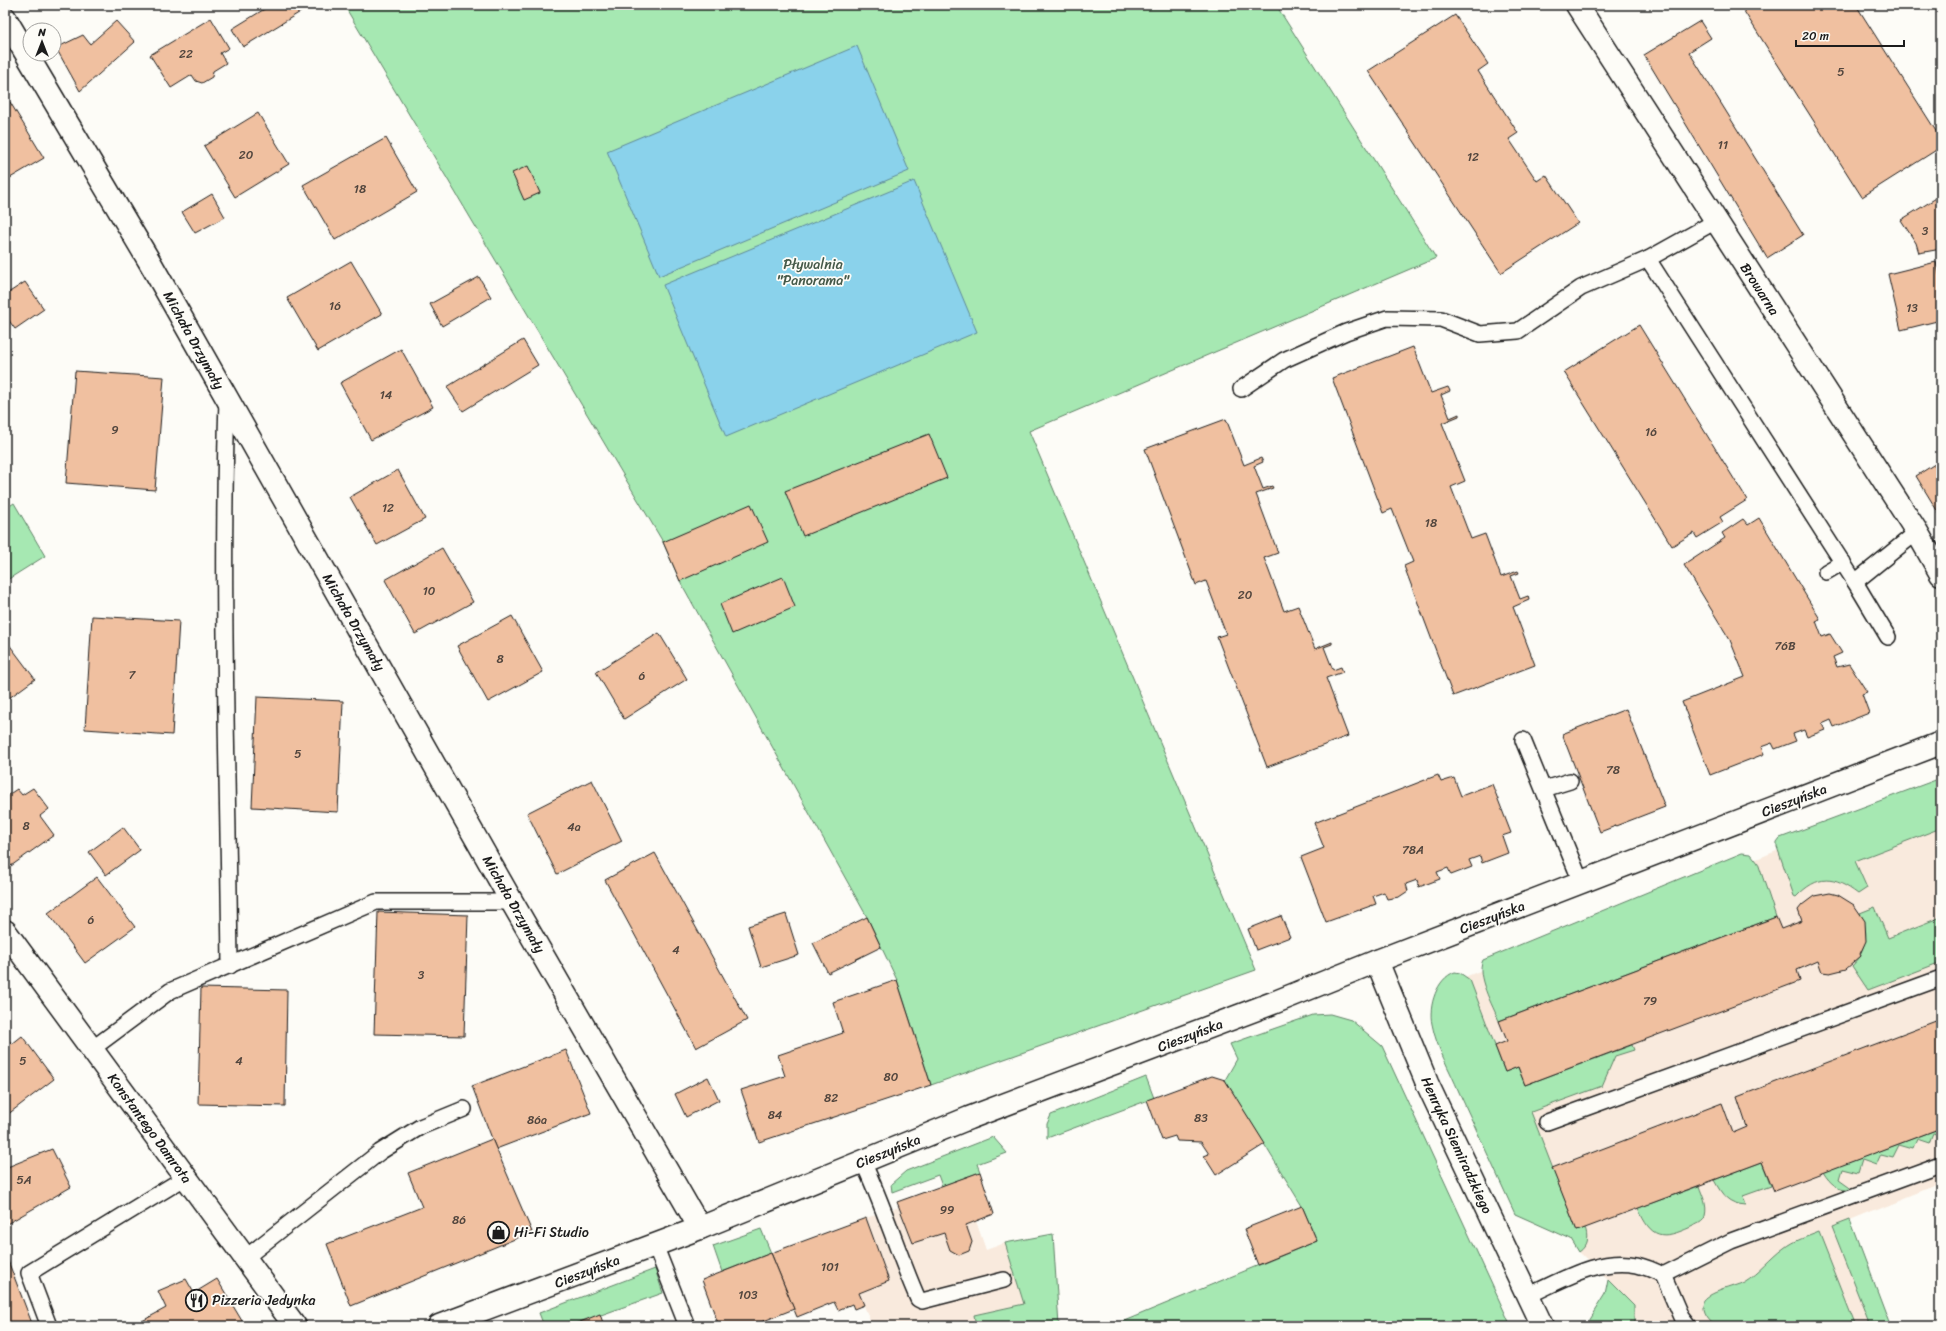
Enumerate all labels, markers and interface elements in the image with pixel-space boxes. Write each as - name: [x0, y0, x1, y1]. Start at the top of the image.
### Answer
- north arrow: [22, 22, 62, 62]
- scale bar: [1796, 22, 1904, 48]
- text: N: [37, 23, 46, 42]
- text: 20 m: [1802, 25, 1829, 47]
- house number: 22: [179, 43, 193, 65]
- house number: 5: [1837, 61, 1845, 83]
- house number: 11: [1718, 134, 1728, 156]
- house number: 20: [239, 144, 254, 166]
- house number: 12: [1467, 146, 1479, 168]
- house number: 18: [354, 178, 366, 200]
- house number: 3: [1922, 220, 1929, 242]
- park label: Pływalnia "Panorama": [777, 252, 850, 293]
- street label: Browarna: [1733, 258, 1786, 321]
- street label: Michała Drzymały: [156, 286, 231, 395]
- house number: 16: [329, 295, 341, 317]
- house number: 13: [1906, 297, 1918, 319]
- house number: 14: [380, 384, 393, 406]
- house number: 9: [111, 419, 119, 441]
- house number: 16: [1645, 421, 1657, 443]
- house number: 12: [382, 497, 394, 519]
- house number: 18: [1425, 512, 1437, 534]
- street label: Michała Drzymały: [315, 569, 392, 677]
- house number: 10: [423, 580, 436, 602]
- house number: 20: [1238, 584, 1253, 606]
- house number: 76B: [1774, 635, 1796, 657]
- house number: 8: [496, 648, 504, 670]
- house number: 7: [129, 664, 137, 686]
- house number: 6: [639, 665, 646, 687]
- house number: 5: [294, 743, 302, 765]
- house number: 78: [1606, 759, 1620, 781]
- street label: Cieszyńska: [1758, 777, 1831, 824]
- house number: 8: [22, 815, 30, 837]
- house number: 4a: [567, 816, 581, 838]
- house number: 78A: [1402, 839, 1424, 861]
- street label: Michała Drzymały: [475, 851, 552, 959]
- street label: Cieszyńska: [1456, 894, 1529, 941]
- house number: 6: [88, 909, 95, 931]
- house number: 4: [672, 939, 680, 961]
- house number: 3: [418, 964, 425, 986]
- house number: 79: [1643, 990, 1657, 1012]
- street label: Cieszyńska: [1154, 1012, 1227, 1059]
- house number: 5: [19, 1050, 27, 1072]
- house number: 4: [235, 1050, 243, 1072]
- house number: 80: [884, 1066, 899, 1088]
- street label: Konstantego Damrota: [101, 1068, 199, 1189]
- street label: Henryka Siemiradzkiego: [1414, 1072, 1499, 1218]
- house number: 82: [824, 1087, 838, 1109]
- house number: 84: [768, 1104, 783, 1126]
- house number: 83: [1194, 1107, 1208, 1129]
- house number: 86a: [527, 1109, 547, 1131]
- street label: Cieszyńska: [852, 1127, 925, 1176]
- house number: 5A: [16, 1169, 32, 1191]
- house number: 99: [940, 1199, 954, 1221]
- house number: 86: [452, 1209, 466, 1231]
- shop icon: Hi-Fi Studio: [486, 1219, 512, 1245]
- place label: Hi-Fi Studio: [514, 1220, 589, 1245]
- street label: Cieszyńska: [551, 1248, 624, 1295]
- house number: 101: [821, 1256, 839, 1278]
- house number: 103: [738, 1284, 758, 1306]
- restaurant icon: Pizzeria Jedynka: [183, 1287, 209, 1313]
- place label: Pizzeria Jedynka: [212, 1288, 316, 1313]

